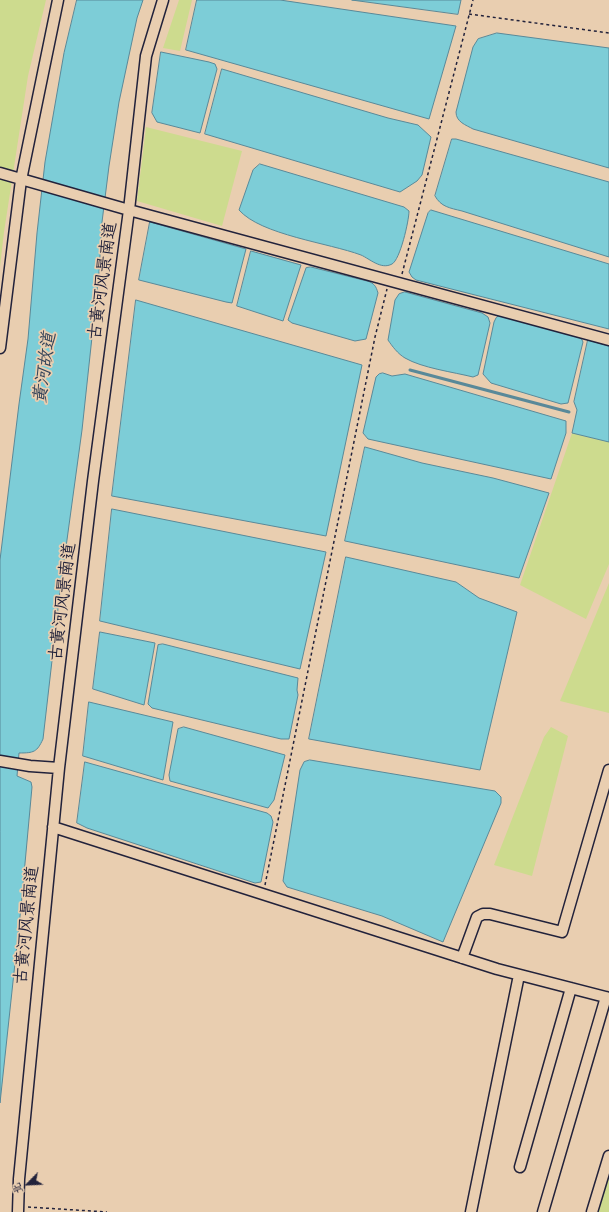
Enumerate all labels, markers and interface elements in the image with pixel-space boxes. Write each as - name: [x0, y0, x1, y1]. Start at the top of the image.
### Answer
- street label: 古黄河风景南道: [85, 221, 121, 341]
- water label: 黄河故道: [29, 331, 61, 405]
- street label: 古黄河风景南道: [46, 542, 80, 662]
- street label: 古黄河风景南道: [11, 865, 43, 985]
- north arrow: [8, 1164, 48, 1204]
- text: 北: [8, 1181, 26, 1197]

